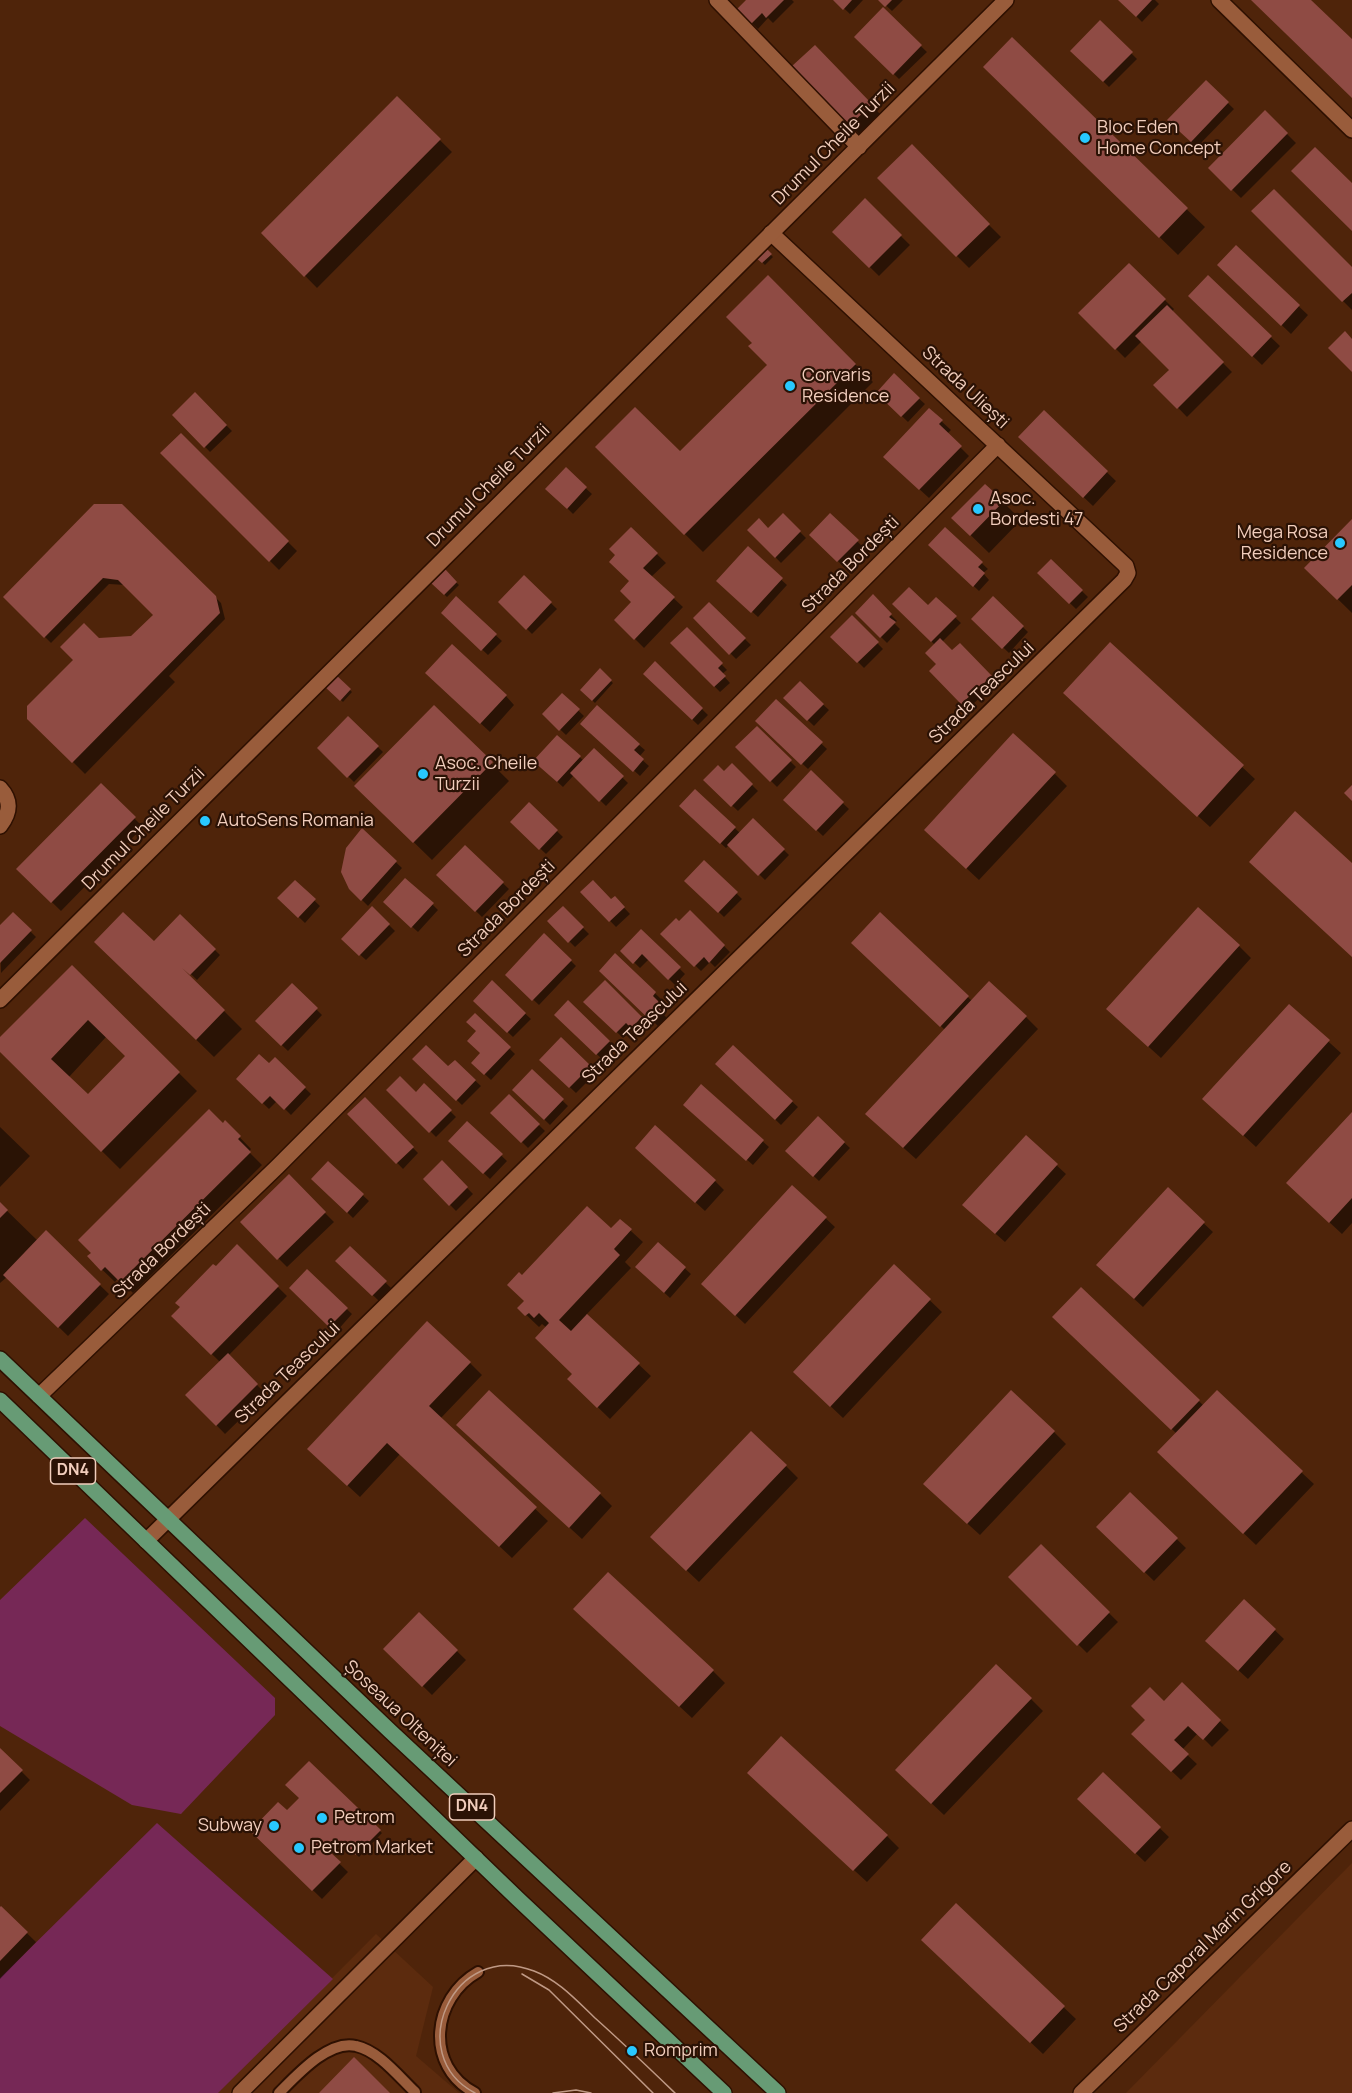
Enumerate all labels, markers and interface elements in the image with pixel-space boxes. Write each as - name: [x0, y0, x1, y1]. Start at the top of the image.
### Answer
- street label: Drumul Cheile Turzii: [768, 78, 900, 210]
- place label: Bloc Eden Home Concept: [1097, 117, 1221, 160]
- marker: Bloc Eden Home Concept: [1078, 131, 1092, 145]
- street label: Strada Uliești: [917, 342, 1013, 434]
- place label: Corvaris Residence: [802, 365, 889, 407]
- marker: Corvaris Residence: [783, 379, 797, 393]
- street label: Drumul Cheile Turzii: [423, 420, 555, 552]
- place label: Asoc. Bordesti 47: [990, 488, 1083, 530]
- marker: Asoc. Bordesti 47: [971, 502, 985, 516]
- street label: Strada Bordești: [798, 512, 904, 618]
- place label: Mega Rosa Residence: [1237, 522, 1328, 564]
- marker: Mega Rosa Residence: [1333, 536, 1347, 550]
- street label: Strada Teascului: [925, 637, 1039, 749]
- place label: Asoc. Cheile Turzii: [435, 753, 537, 795]
- street label: Drumul Cheile Turzii: [78, 763, 210, 895]
- marker: Asoc. Cheile Turzii: [416, 767, 430, 781]
- place label: AutoSens Romania: [217, 810, 374, 832]
- marker: AutoSens Romania: [198, 814, 212, 828]
- street label: Strada Bordești: [454, 856, 560, 962]
- street label: Strada Teascului: [578, 977, 692, 1089]
- street label: Strada Bordești: [108, 1199, 216, 1303]
- street label: Strada Teascului: [231, 1317, 345, 1429]
- road number: DN4: [50, 1458, 96, 1484]
- street label: Șoseaua Olteniței: [339, 1656, 461, 1772]
- road number: DN4: [450, 1794, 494, 1820]
- place label: Petrom: [334, 1807, 395, 1829]
- marker: Petrom: [315, 1811, 329, 1825]
- place label: Subway: [198, 1815, 262, 1837]
- marker: Subway: [267, 1819, 281, 1833]
- place label: Petrom Market: [311, 1837, 433, 1859]
- marker: Petrom Market: [292, 1841, 306, 1855]
- street label: Strada Caporal Marin Grigore: [1110, 1856, 1296, 2038]
- place label: Romprim: [644, 2040, 718, 2062]
- marker: Romprim: [625, 2044, 639, 2058]

